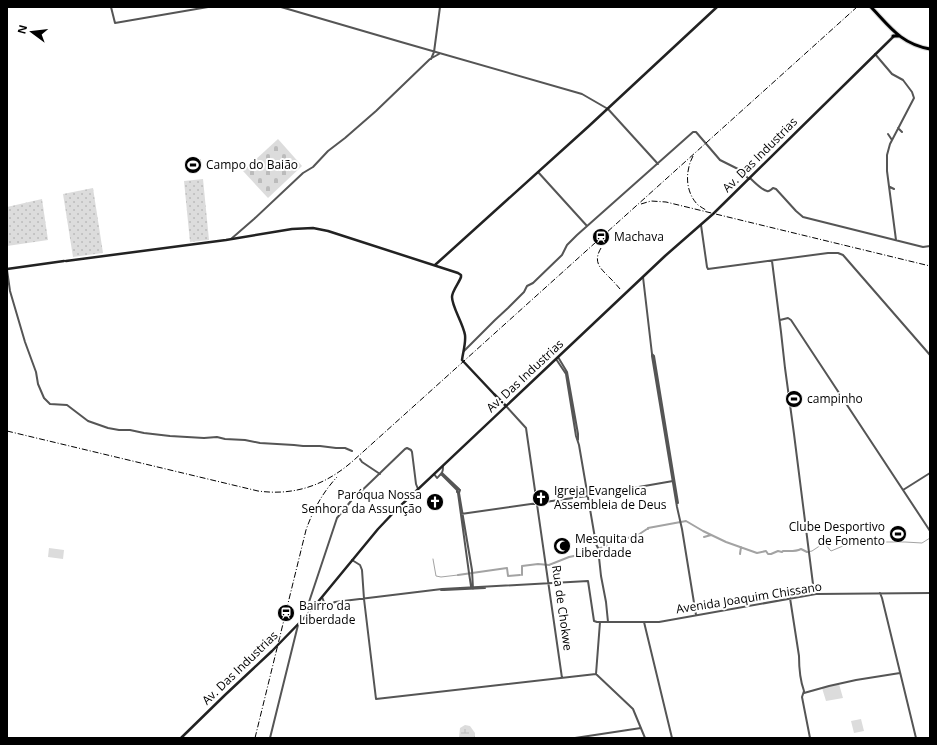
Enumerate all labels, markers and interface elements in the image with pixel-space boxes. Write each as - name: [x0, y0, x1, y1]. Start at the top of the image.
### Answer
- north arrow: [12, 12, 52, 52]
- text: N: [13, 23, 30, 36]
- street label: Av. Das Industrias: [718, 113, 801, 196]
- sports icon: Campo do Baião: [183, 155, 203, 175]
- place label: Campo do Baião: [206, 156, 298, 173]
- station icon: Machava: [591, 227, 611, 247]
- place label: Machava: [614, 228, 664, 245]
- street label: Av. Das Industrias: [482, 335, 567, 416]
- sports icon: campinho: [784, 389, 804, 409]
- place label: campinho: [807, 390, 863, 407]
- place label: Igreja Evangelica Assembleia de Deus: [554, 482, 667, 513]
- place label: Paróqua Nossa Senhora da Assunção: [302, 486, 422, 517]
- church icon: Igreja Evangelica Assembleia de Deus: [531, 488, 551, 508]
- church icon: Paróqua Nossa Senhora da Assunção: [425, 492, 445, 512]
- place label: Clube Desportivo de Fomento: [789, 518, 885, 549]
- sports icon: Clube Desportivo de Fomento: [888, 524, 908, 544]
- place label: Mesquita da Liberdade: [575, 530, 644, 561]
- mosque icon: Mesquita da Liberdade: [552, 536, 572, 556]
- street label: Rua de Chokwe: [548, 564, 577, 652]
- street label: Avenida Joaquim Chissano: [675, 578, 823, 617]
- place label: Bairro da Liberdade: [299, 597, 356, 628]
- station icon: Bairro da Liberdade: [276, 603, 296, 623]
- street label: Av. Das Industrias: [198, 627, 282, 708]

